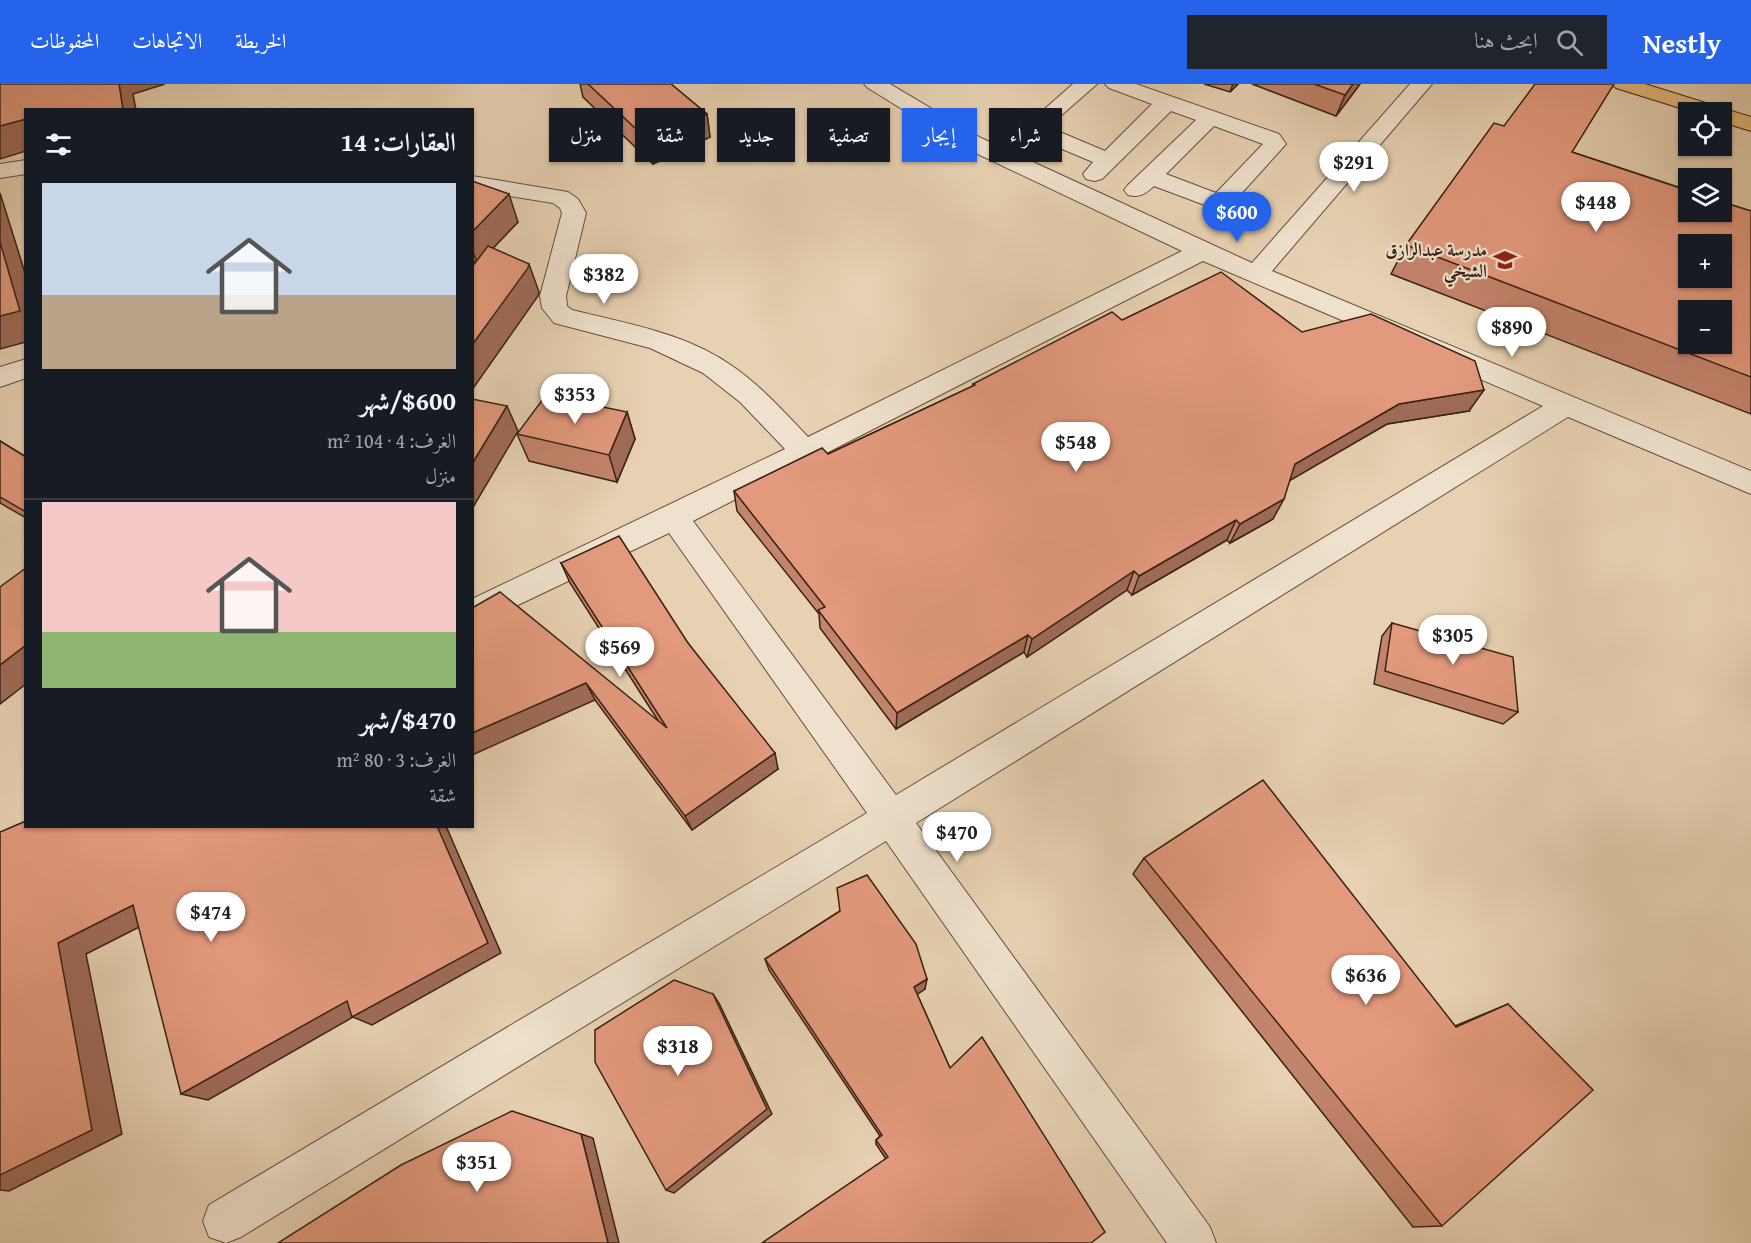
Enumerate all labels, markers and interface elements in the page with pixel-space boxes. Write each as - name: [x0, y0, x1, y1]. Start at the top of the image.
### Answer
- search box: [1187, 15, 1607, 69]
- text: Nestly: [1643, 22, 1721, 63]
- text: ابحث هنا: [1474, 24, 1538, 56]
- text: المحفوظات: [30, 25, 99, 56]
- text: الاتجاهات: [132, 25, 202, 56]
- text: الخريطة: [235, 25, 286, 56]
- icon: search: [1553, 26, 1586, 59]
- map controls: [1678, 102, 1732, 354]
- button: locate: [1678, 102, 1732, 156]
- chip: منزل: [549, 108, 623, 162]
- chip: شقة: [635, 108, 705, 162]
- chip: جديد: [717, 108, 795, 162]
- chip: تصفية: [807, 108, 890, 162]
- chip: إيجار: [902, 108, 977, 162]
- chip: شراء: [989, 108, 1062, 162]
- text: العقارات: 14: [340, 122, 456, 161]
- icon: filters: [42, 128, 75, 161]
- pin: $291: [1318, 142, 1390, 193]
- text: $291: [1333, 147, 1375, 176]
- button: layers: [1678, 168, 1732, 222]
- pin: $448: [1560, 182, 1632, 233]
- text: $448: [1575, 187, 1617, 216]
- pin: $600: [1201, 192, 1273, 243]
- text: $600: [1216, 197, 1258, 226]
- icon: home: [195, 222, 303, 330]
- button: +: [1678, 234, 1732, 288]
- place label: مدرسة عبدالرازق الشيخي: [1385, 236, 1487, 288]
- school or university icon: مدرسة عبدالرازق الشيخي: [1492, 247, 1518, 273]
- pin: $382: [568, 254, 640, 305]
- text: $382: [583, 259, 625, 288]
- button: −: [1678, 300, 1732, 354]
- pin: $890: [1476, 307, 1548, 358]
- text: $890: [1491, 312, 1533, 341]
- pin: $353: [539, 374, 611, 425]
- text: $353: [554, 379, 596, 408]
- text: $600/شهر: [360, 381, 456, 420]
- pin: $548: [1040, 422, 1112, 473]
- text: الغرف: 4 · 104 m²: [327, 426, 456, 455]
- text: $548: [1055, 427, 1097, 456]
- text: منزل: [425, 461, 456, 490]
- icon: home: [195, 541, 303, 649]
- pin: $305: [1417, 615, 1489, 666]
- text: $305: [1432, 620, 1474, 649]
- pin: $569: [584, 627, 656, 678]
- text: $569: [599, 632, 641, 661]
- text: $470/شهر: [360, 700, 456, 739]
- text: الغرف: 3 · 80 m²: [337, 745, 456, 774]
- text: شقة: [430, 780, 456, 809]
- pin: $470: [921, 812, 993, 863]
- text: $470: [936, 817, 978, 846]
- pin: $474: [175, 892, 247, 943]
- text: $474: [190, 897, 232, 926]
- pin: $636: [1330, 955, 1402, 1006]
- text: $636: [1345, 960, 1387, 989]
- pin: $318: [642, 1026, 714, 1077]
- text: $318: [657, 1031, 699, 1060]
- pin: $351: [441, 1142, 513, 1193]
- text: $351: [456, 1147, 498, 1176]

